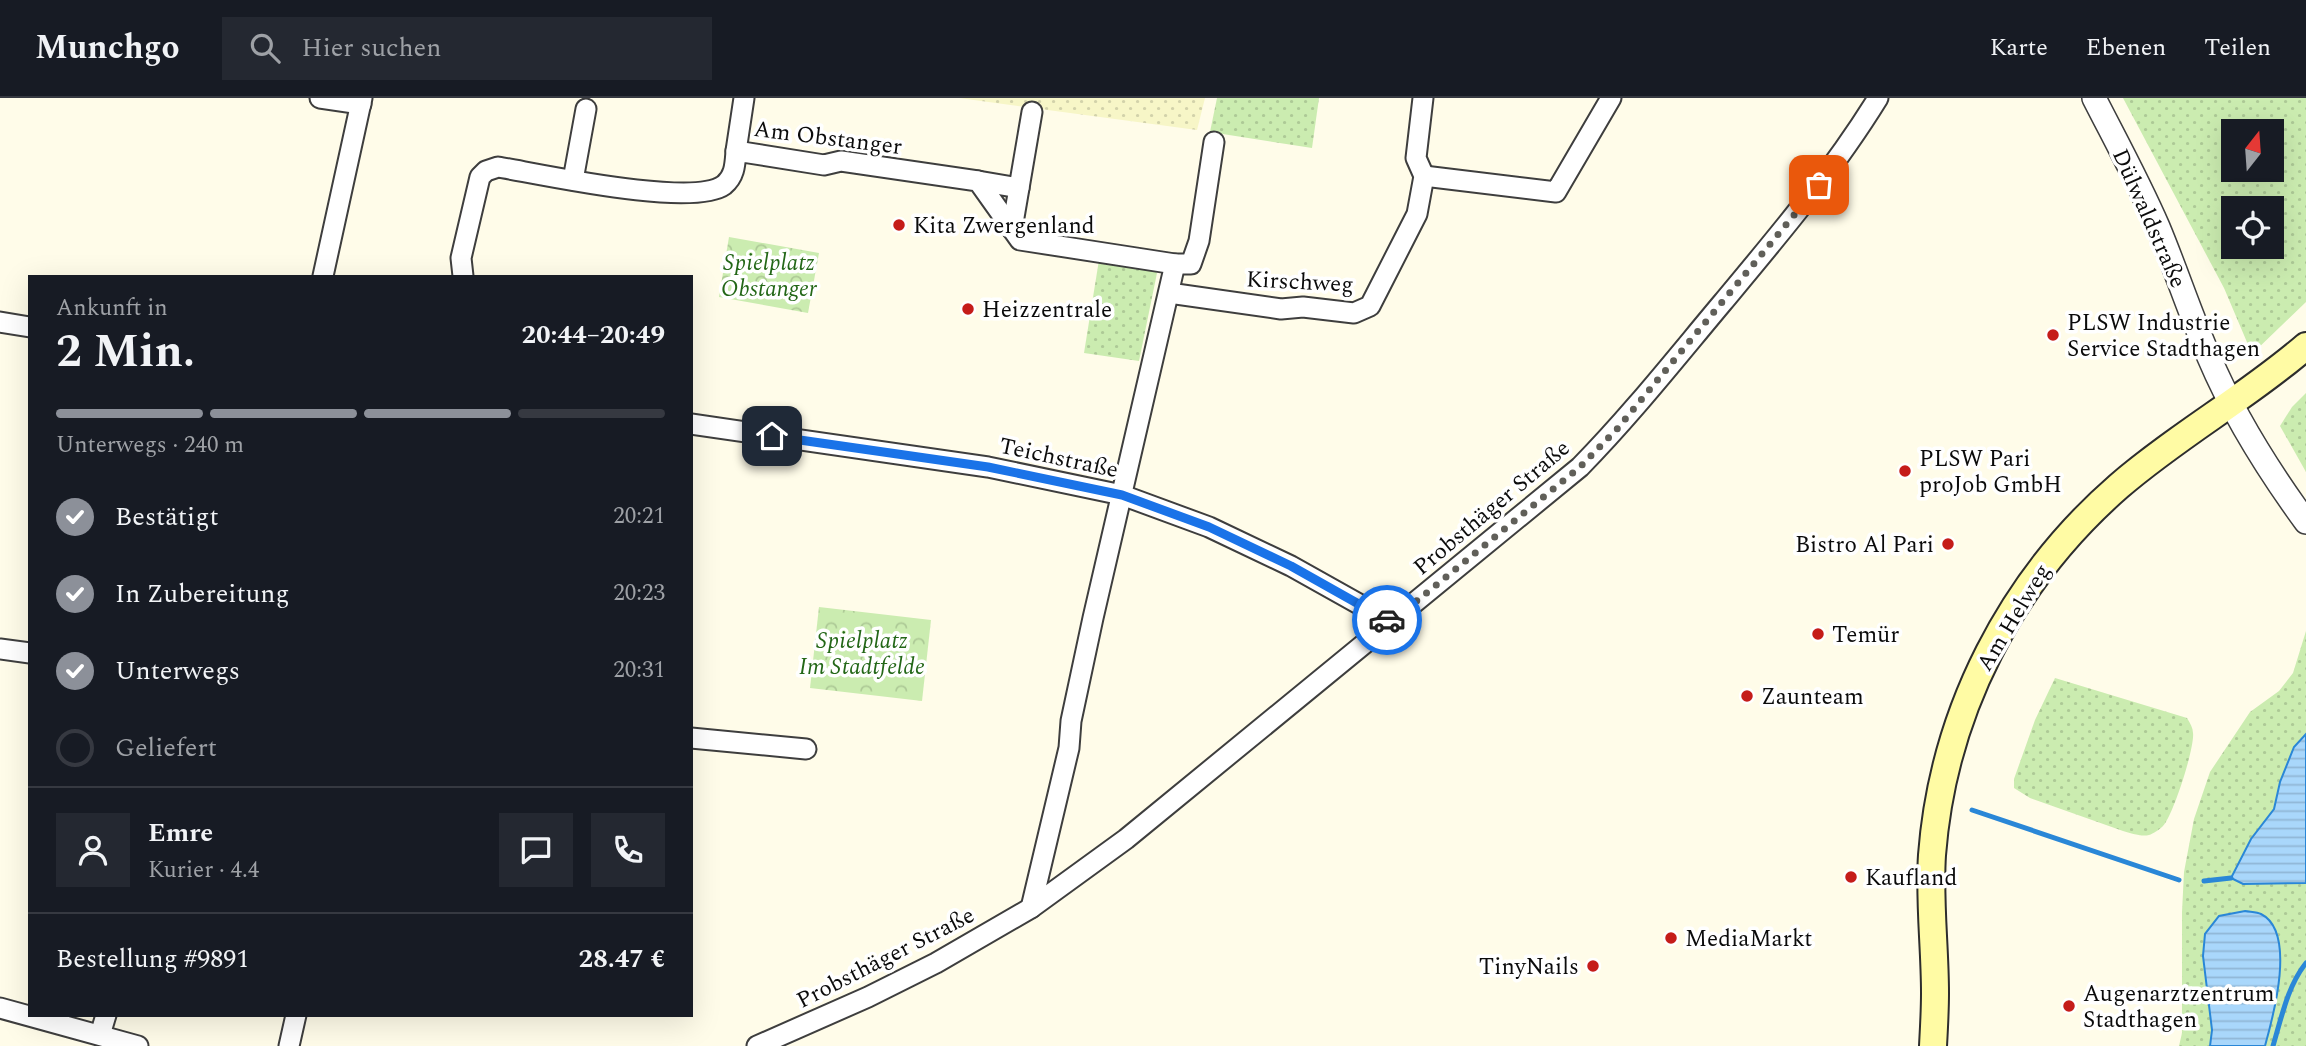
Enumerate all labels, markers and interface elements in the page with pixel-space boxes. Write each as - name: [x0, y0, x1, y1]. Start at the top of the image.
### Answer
- search box: [222, 17, 712, 80]
- text: Munchgo: [35, 23, 180, 73]
- text: Hier suchen: [302, 28, 441, 68]
- icon: search: [246, 29, 284, 67]
- text: Karte: [1990, 30, 2048, 66]
- text: Ebenen: [2086, 30, 2166, 66]
- text: Teilen: [2204, 30, 2271, 66]
- street label: Am Obstanger: [752, 112, 904, 165]
- north arrow: [2221, 119, 2284, 182]
- map controls: [2221, 119, 2284, 259]
- street label: Dülwaldstraße: [2102, 143, 2195, 294]
- pin: [1789, 155, 1849, 215]
- icon: bag: [1800, 166, 1838, 204]
- button: locate: [2221, 196, 2284, 259]
- place label: Kita Zwergenland: [913, 209, 1095, 244]
- marker: Kita Zwergenland: [891, 217, 907, 233]
- park label: Spielplatz Obstanger: [721, 246, 818, 307]
- street label: Kirschweg: [1245, 262, 1355, 303]
- text: Ankunft in: [56, 291, 168, 326]
- place label: Heizzentrale: [982, 293, 1112, 328]
- marker: Heizzentrale: [960, 301, 976, 317]
- place label: PLSW Industrie Service Stadthagen: [2067, 306, 2260, 367]
- text: 20:44–20:49: [521, 315, 665, 355]
- text: 2 Min.: [56, 317, 195, 387]
- marker: PLSW Industrie Service Stadthagen: [2045, 327, 2061, 343]
- pin: [742, 406, 802, 466]
- icon: home: [753, 417, 791, 455]
- text: Unterwegs · 240 m: [56, 428, 244, 463]
- street label: Teichstraße: [996, 429, 1121, 488]
- street label: Probsthäger Straße: [1406, 432, 1578, 584]
- place label: PLSW Pari proJob GmbH: [1919, 442, 2062, 503]
- marker: PLSW Pari proJob GmbH: [1897, 463, 1913, 479]
- text: Bestätigt: [115, 497, 219, 537]
- icon: check: [56, 498, 94, 536]
- text: 20:21: [613, 499, 665, 534]
- place label: Bistro Al Pari: [1795, 528, 1934, 563]
- marker: Bistro Al Pari: [1940, 536, 1956, 552]
- street label: Am Helweg: [1968, 557, 2060, 678]
- text: In Zubereitung: [115, 574, 289, 614]
- icon: check: [56, 575, 94, 613]
- text: 20:23: [613, 576, 665, 611]
- courier: [1352, 585, 1422, 655]
- icon: car: [1368, 601, 1406, 639]
- place label: Temür: [1832, 618, 1899, 653]
- park label: Spielplatz Im Stadtfelde: [799, 624, 925, 685]
- marker: Temür: [1810, 626, 1826, 642]
- text: Unterwegs: [115, 651, 240, 691]
- icon: check: [56, 652, 94, 690]
- text: 20:31: [613, 653, 665, 688]
- place label: Zaunteam: [1761, 680, 1864, 715]
- marker: Zaunteam: [1739, 688, 1755, 704]
- text: Geliefert: [115, 728, 217, 768]
- button: person: [56, 813, 130, 887]
- text: Emre: [148, 813, 213, 853]
- button: chat: [499, 813, 573, 887]
- button: phone: [591, 813, 665, 887]
- text: Kurier · 4.4: [148, 853, 259, 888]
- place label: Kaufland: [1865, 861, 1957, 896]
- marker: Kaufland: [1843, 869, 1859, 885]
- street label: Probsthäger Straße: [791, 898, 981, 1018]
- place label: MediaMarkt: [1685, 922, 1812, 957]
- marker: MediaMarkt: [1663, 930, 1679, 946]
- text: Bestellung #9891: [56, 939, 249, 979]
- text: 28.47 €: [579, 939, 665, 979]
- place label: TinyNails: [1479, 950, 1579, 985]
- marker: TinyNails: [1585, 958, 1601, 974]
- place label: Augenarztzentrum Stadthagen: [2083, 977, 2275, 1038]
- marker: Augenarztzentrum Stadthagen: [2061, 998, 2077, 1014]

